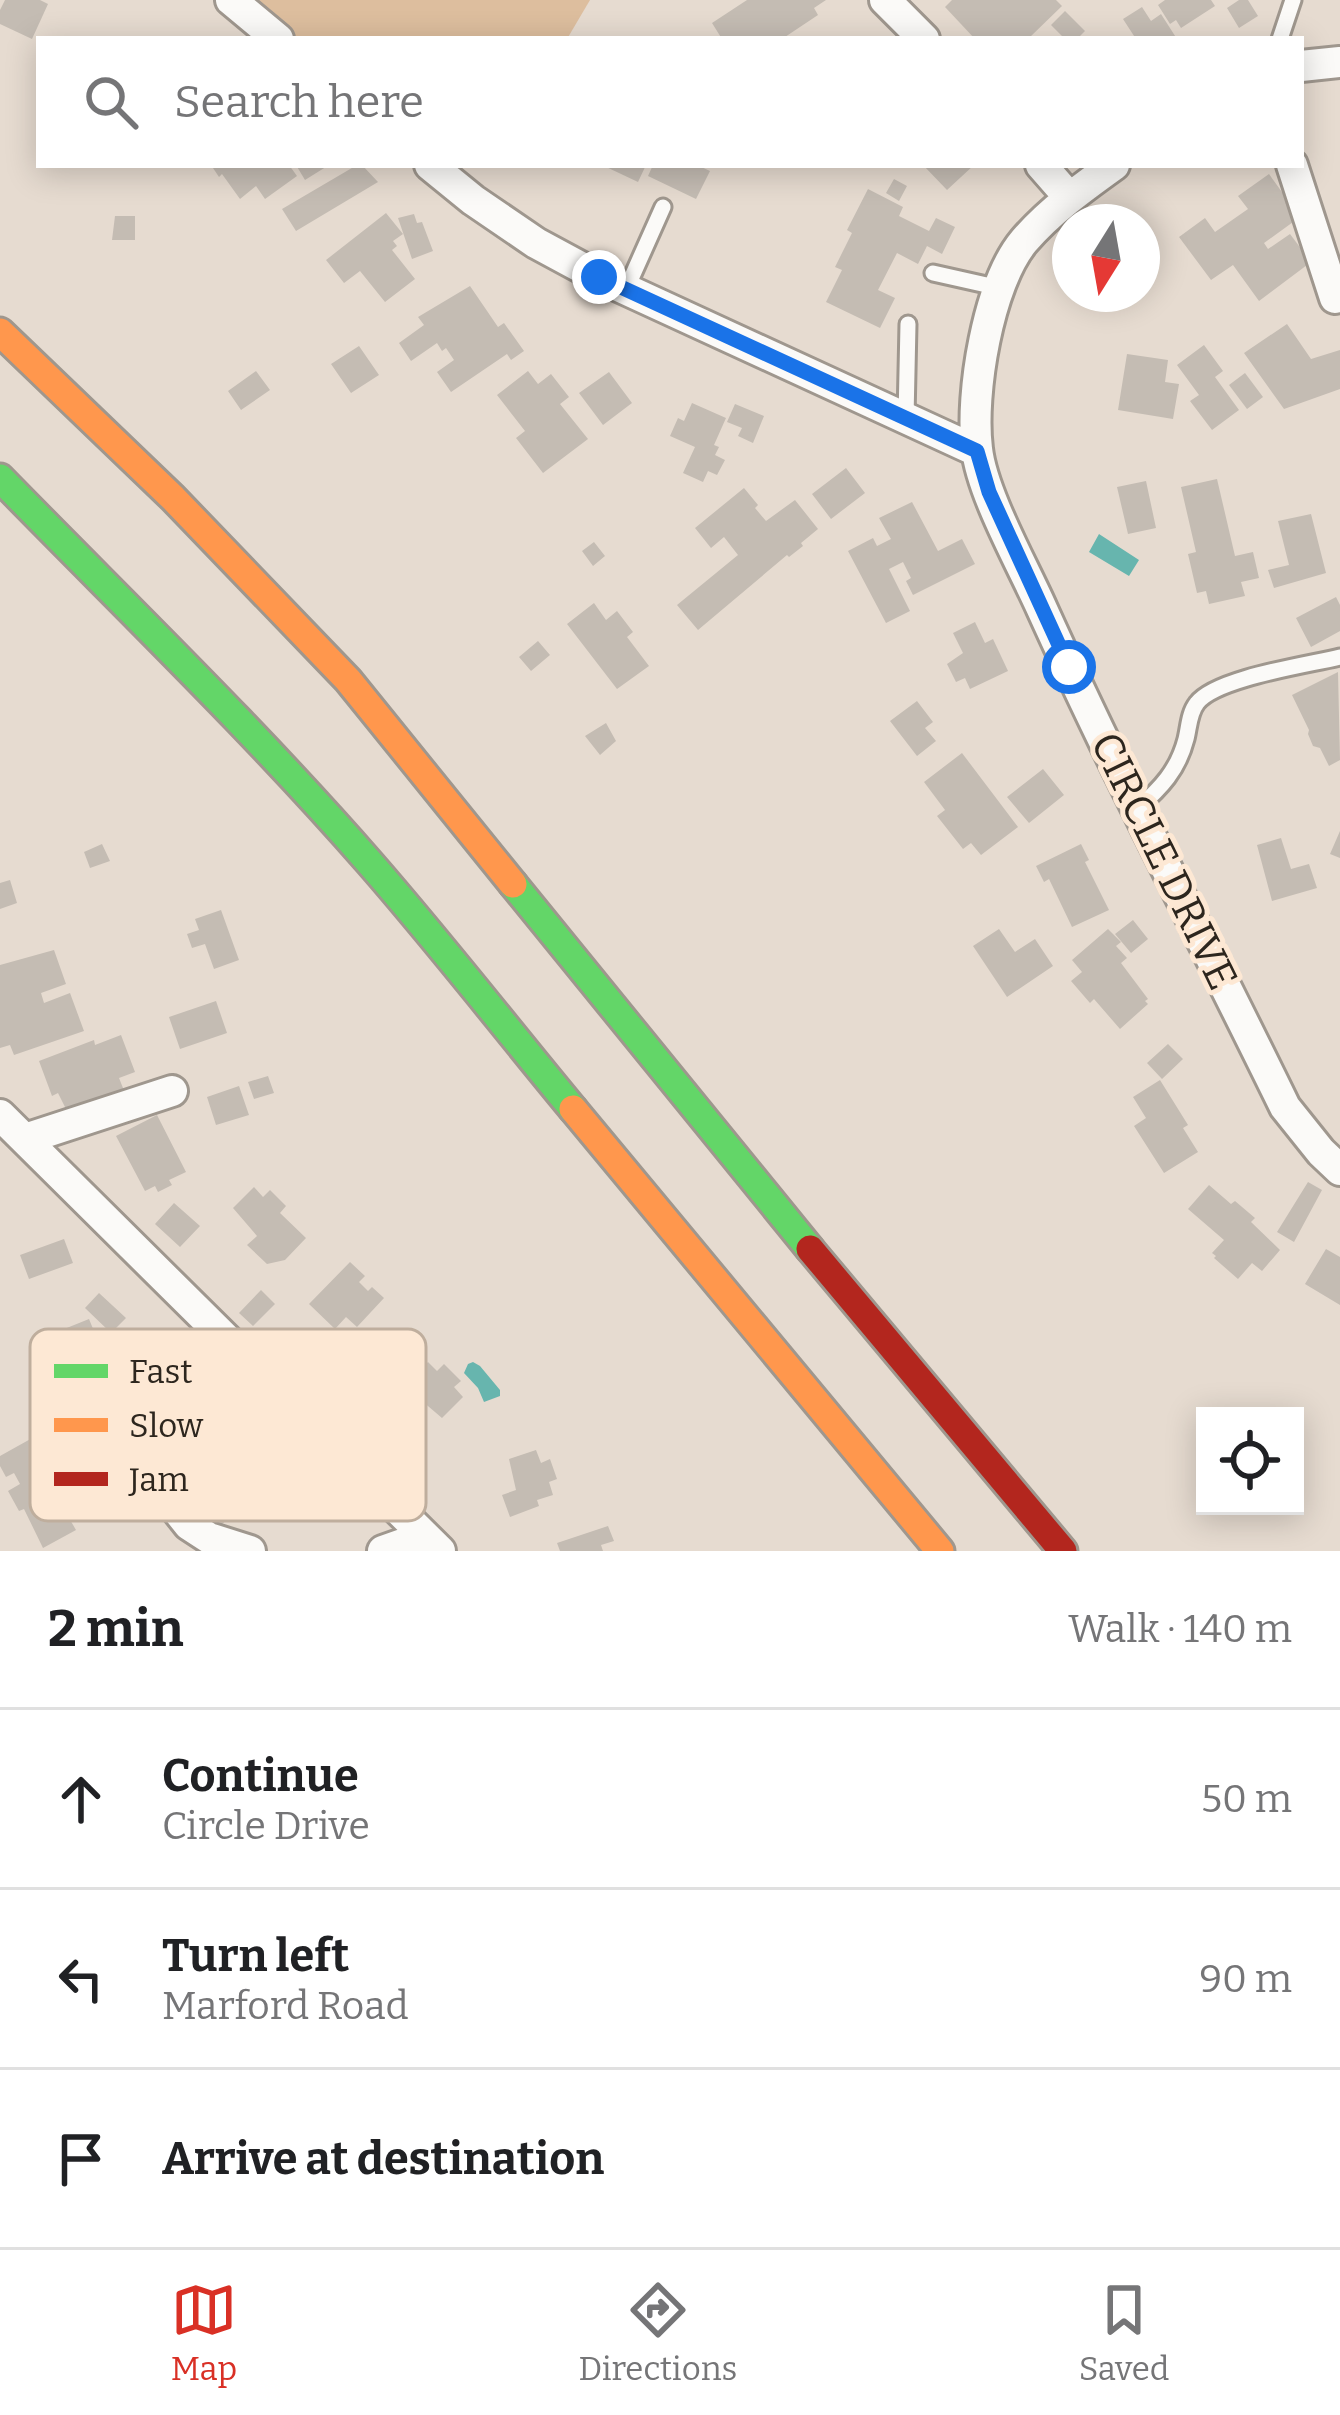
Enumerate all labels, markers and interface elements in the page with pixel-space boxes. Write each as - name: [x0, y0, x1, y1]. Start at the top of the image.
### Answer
- search box: [36, 36, 1304, 168]
- icon: search: [78, 69, 144, 135]
- text: Search here: [174, 75, 424, 129]
- north arrow: [1052, 204, 1160, 312]
- route end: [572, 250, 626, 304]
- route start: [1042, 640, 1096, 694]
- street label: CIRCLE DRIVE: [1080, 724, 1248, 998]
- legend: [30, 1329, 426, 1521]
- text: Fast: [129, 1352, 192, 1392]
- text: Slow: [129, 1406, 204, 1446]
- map controls: [1196, 1407, 1304, 1515]
- button: locate: [1196, 1407, 1304, 1515]
- text: Jam: [128, 1460, 189, 1500]
- text: 2 min: [48, 1598, 184, 1660]
- text: Walk · 140 m: [1068, 1606, 1292, 1652]
- text: Continue: [162, 1749, 359, 1803]
- icon: ahead: [48, 1766, 114, 1832]
- text: 50 m: [1201, 1776, 1292, 1822]
- text: Circle Drive: [162, 1803, 370, 1849]
- text: Turn left: [162, 1929, 349, 1983]
- icon: left: [48, 1946, 114, 2012]
- text: 90 m: [1199, 1956, 1292, 2002]
- text: Marford Road: [162, 1983, 409, 2029]
- icon: arrive: [48, 2126, 114, 2192]
- text: Arrive at destination: [162, 2132, 604, 2186]
- tab: Map: [171, 2277, 237, 2389]
- tab: Directions: [579, 2277, 737, 2389]
- tab: Saved: [1079, 2277, 1169, 2389]

